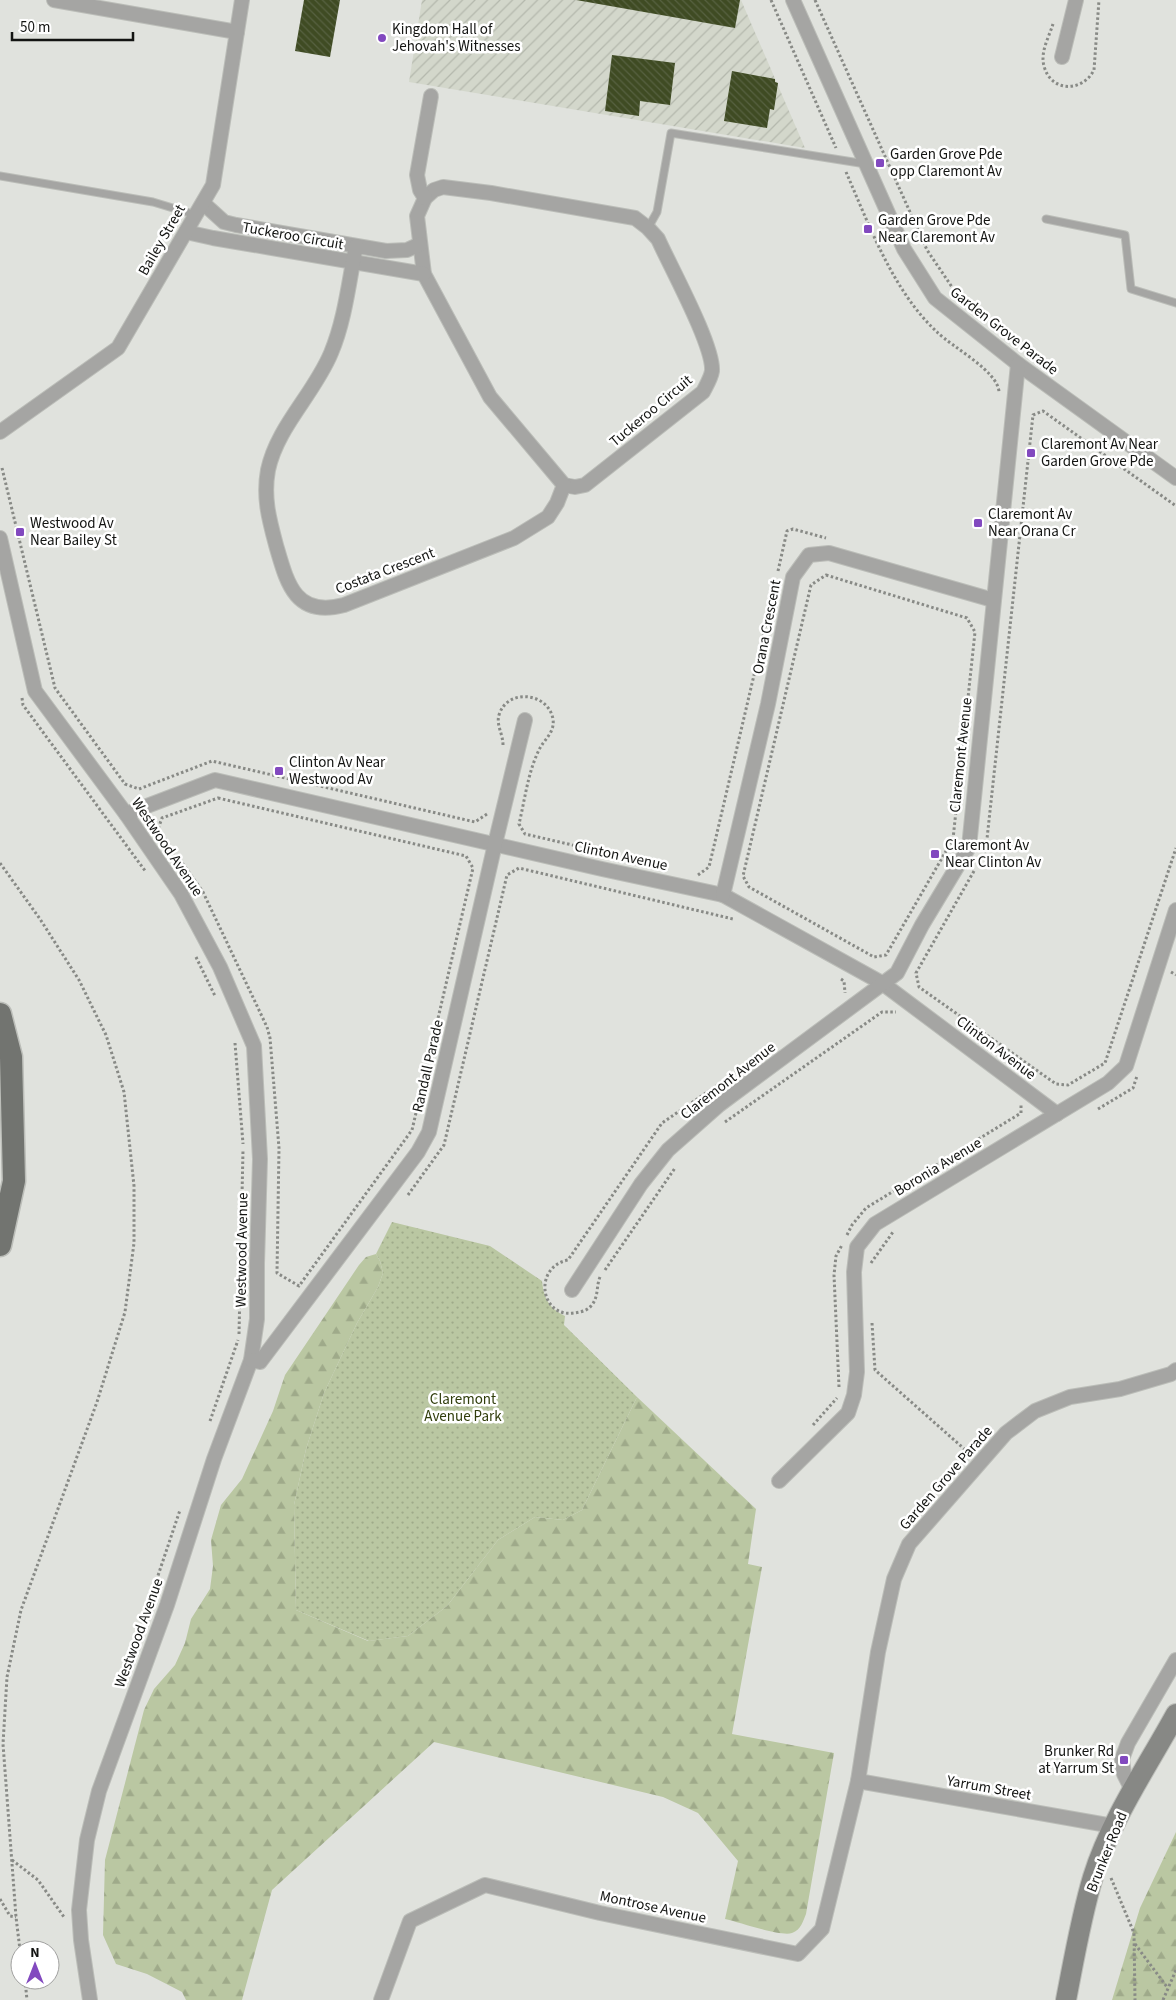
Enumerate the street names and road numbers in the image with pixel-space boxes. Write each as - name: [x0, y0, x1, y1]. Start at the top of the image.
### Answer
- street label: Bailey Street: [133, 201, 191, 279]
- street label: Tuckeroo Circuit: [241, 217, 345, 255]
- street label: Garden Grove Parade: [945, 282, 1063, 380]
- street label: Tuckeroo Circuit: [605, 370, 697, 452]
- street label: Costata Crescent: [332, 542, 438, 600]
- street label: Orana Crescent: [748, 578, 786, 676]
- street label: Claremont Avenue: [945, 696, 977, 814]
- street label: Westwood Avenue: [126, 794, 208, 900]
- street label: Clinton Avenue: [572, 836, 670, 876]
- street label: Clinton Avenue: [952, 1011, 1040, 1085]
- street label: Randall Parade: [407, 1018, 449, 1114]
- street label: Claremont Avenue: [676, 1037, 780, 1125]
- street label: Boronia Avenue: [890, 1133, 986, 1201]
- street label: Westwood Avenue: [230, 1192, 254, 1308]
- street label: Garden Grove Parade: [895, 1421, 997, 1535]
- street label: Westwood Avenue: [109, 1575, 169, 1691]
- street label: Yarrum Street: [944, 1770, 1033, 1806]
- street label: Brunker Road: [1081, 1808, 1133, 1896]
- street label: Montrose Avenue: [598, 1885, 708, 1929]

